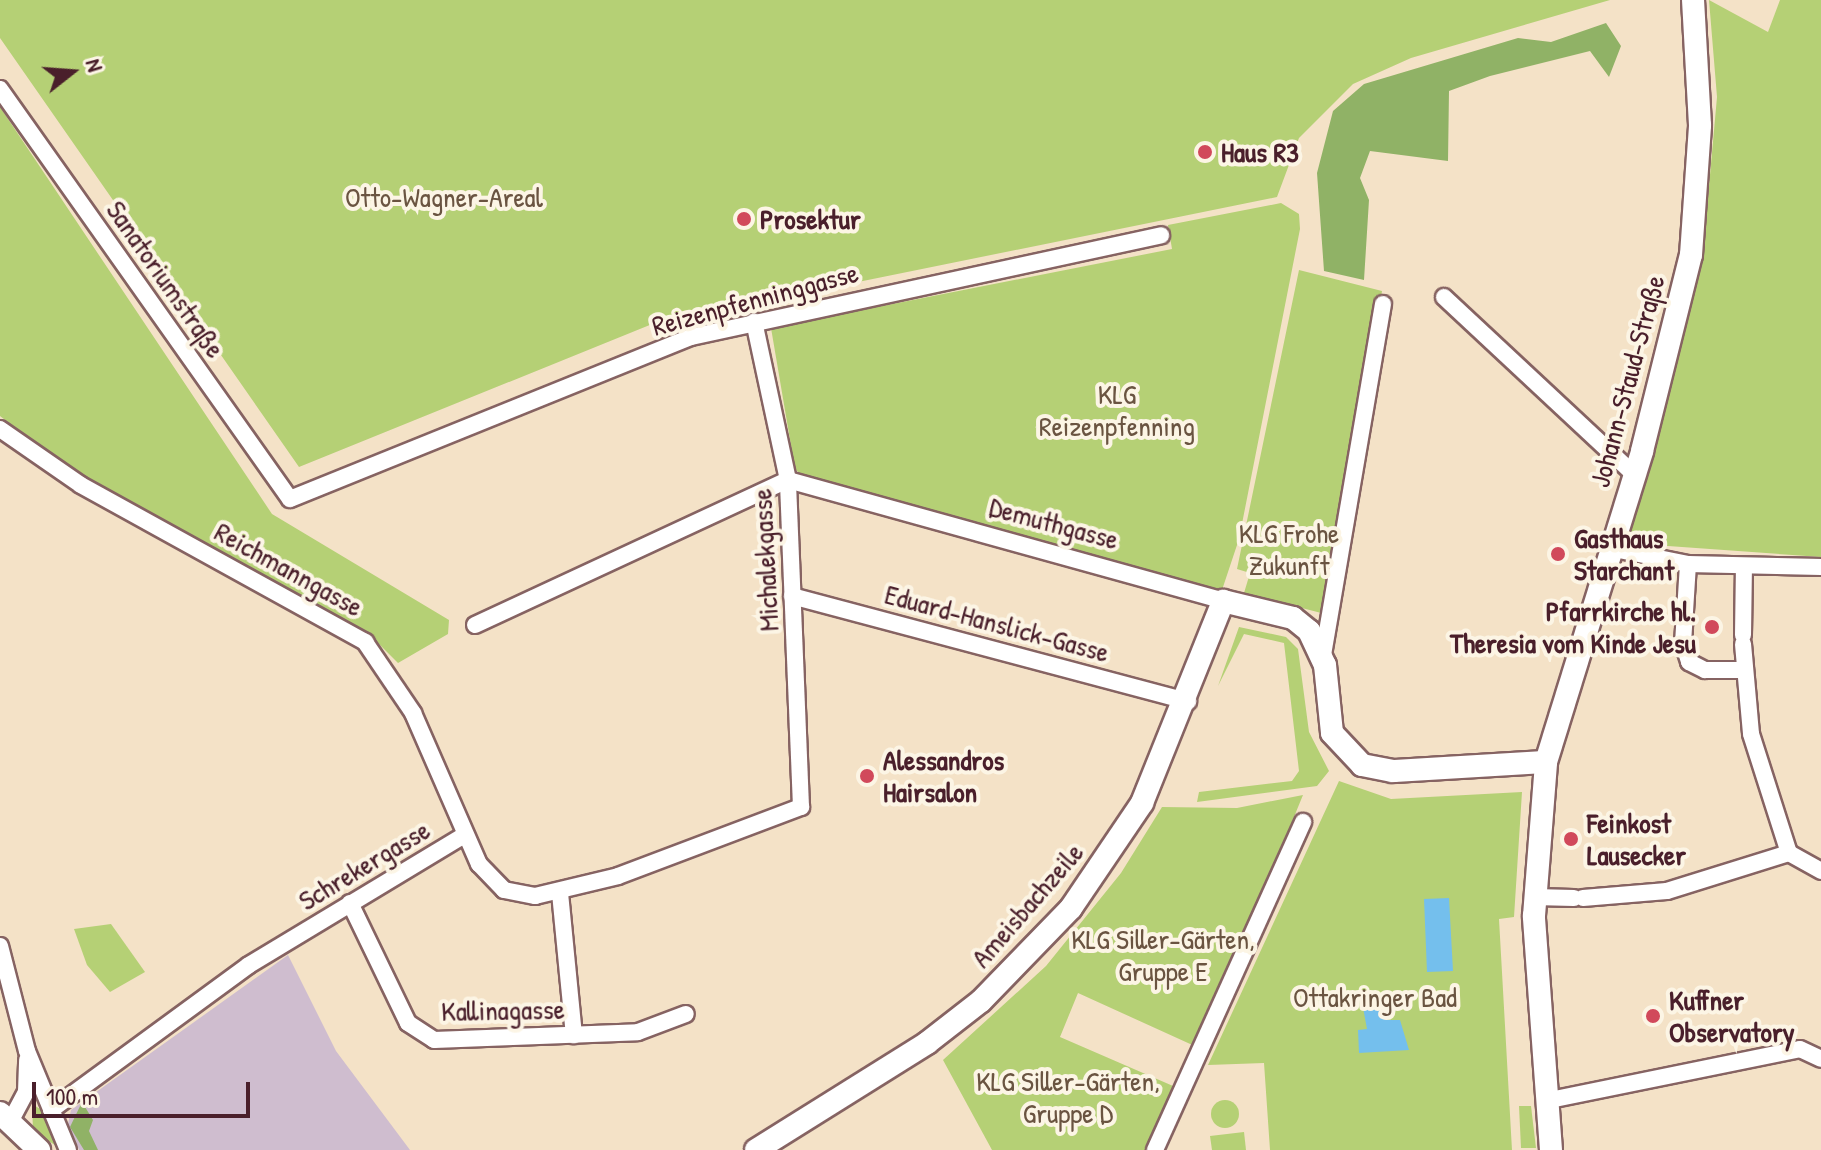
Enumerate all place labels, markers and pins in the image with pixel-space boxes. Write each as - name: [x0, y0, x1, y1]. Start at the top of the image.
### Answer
- place label: Haus R3: [1221, 135, 1299, 169]
- marker: Haus R3: [1196, 143, 1214, 161]
- place label: Prosektur: [760, 202, 861, 236]
- marker: Prosektur: [735, 210, 753, 228]
- place label: Gasthaus Starchant: [1574, 521, 1674, 587]
- marker: Gasthaus Starchant: [1549, 545, 1567, 563]
- place label: Pfarrkirche hl. Theresia vom Kinde Jesu: [1450, 594, 1696, 660]
- marker: Pfarrkirche hl. Theresia vom Kinde Jesu: [1703, 618, 1721, 636]
- place label: Alessandros Hairsalon: [883, 743, 1004, 809]
- marker: Alessandros Hairsalon: [858, 767, 876, 785]
- place label: Feinkost Lausecker: [1587, 806, 1686, 872]
- marker: Feinkost Lausecker: [1562, 830, 1580, 848]
- place label: Kuffner Observatory: [1669, 983, 1795, 1049]
- marker: Kuffner Observatory: [1644, 1007, 1662, 1025]

